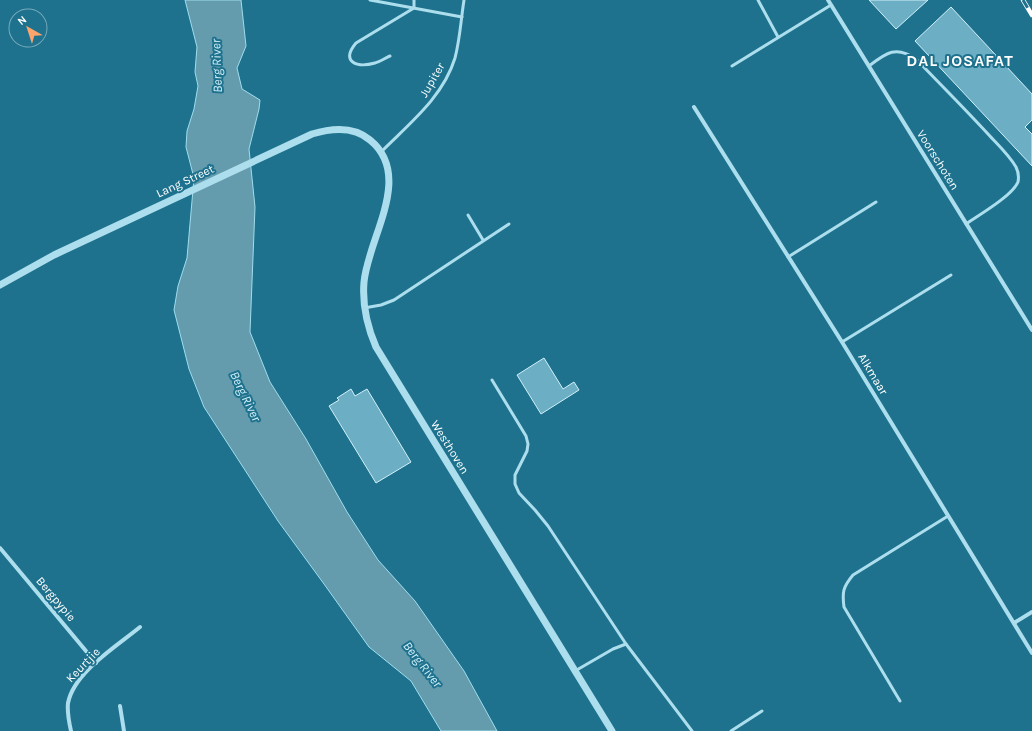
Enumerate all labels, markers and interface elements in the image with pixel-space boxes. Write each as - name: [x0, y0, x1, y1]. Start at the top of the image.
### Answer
- north arrow: [8, 8, 48, 48]
- text: N: [15, 13, 29, 28]
- water label: Berg River: [208, 38, 225, 93]
- district label: DAL JOSAFAT: [906, 51, 1014, 70]
- street label: Jupiter: [417, 60, 448, 100]
- street label: Voorschoten: [914, 127, 962, 193]
- street label: Lang Street: [154, 161, 217, 200]
- street label: Alkmaar: [855, 351, 891, 398]
- water label: Berg River: [227, 369, 264, 424]
- street label: Westhoven: [428, 418, 472, 476]
- street label: Bergpypie: [33, 574, 79, 624]
- water label: Berg River: [400, 638, 445, 691]
- street label: Keurtjie: [63, 645, 103, 685]

